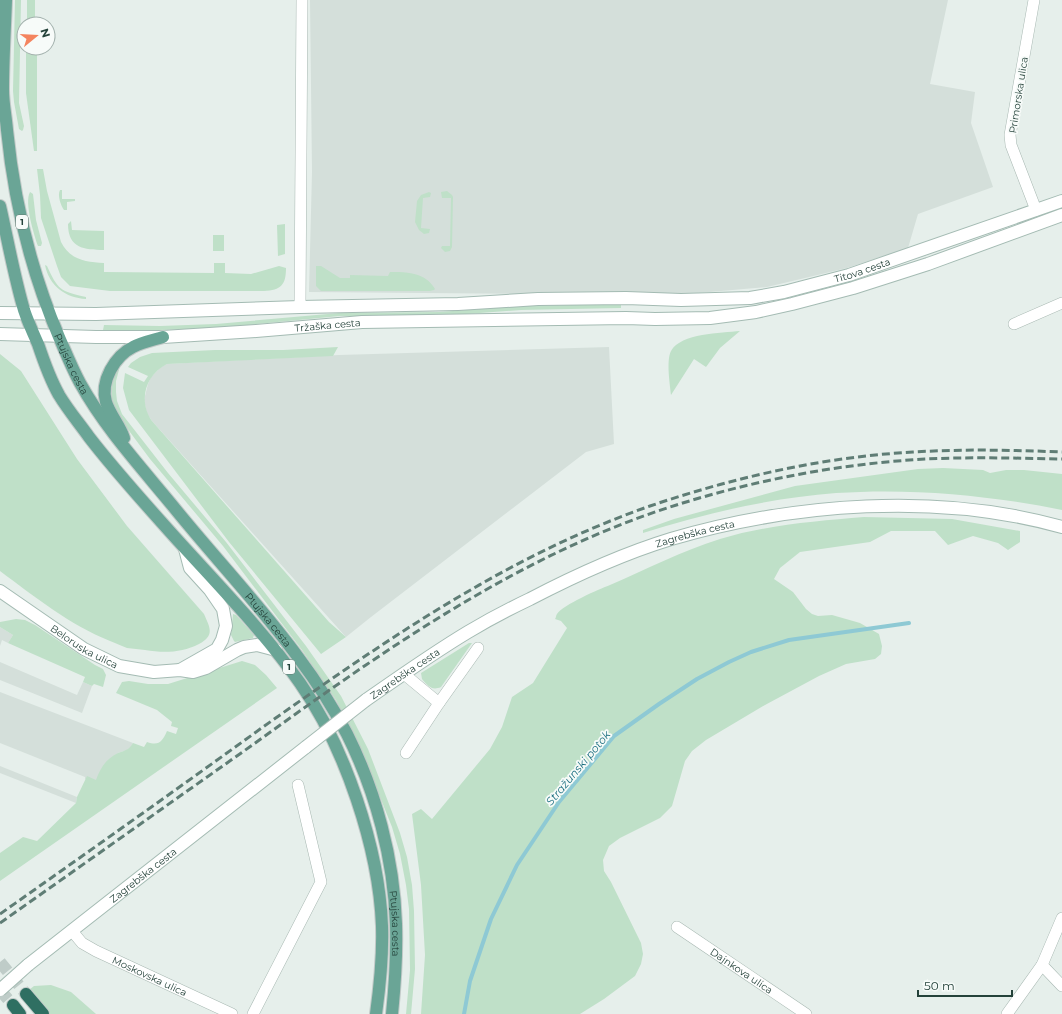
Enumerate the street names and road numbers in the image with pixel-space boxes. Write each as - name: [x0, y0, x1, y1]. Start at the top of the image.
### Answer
- street label: Primorska ulica: [1006, 56, 1031, 134]
- road number: 1: [16, 215, 28, 229]
- street label: Titova cesta: [833, 255, 892, 286]
- street label: Tržaška cesta: [294, 316, 361, 335]
- street label: Ptujska cesta: [51, 331, 91, 397]
- street label: Zagrebška cesta: [654, 517, 736, 551]
- street label: Ptujska cesta: [242, 590, 294, 650]
- street label: Beloruska ulica: [48, 622, 120, 671]
- street label: Zagrebška cesta: [368, 645, 442, 702]
- road number: 1: [283, 660, 295, 674]
- street label: Zagrebška cesta: [107, 845, 179, 906]
- street label: Ptujska cesta: [387, 890, 402, 957]
- street label: Dajnkova ulica: [707, 945, 775, 997]
- street label: Moskovska ulica: [110, 953, 189, 999]

